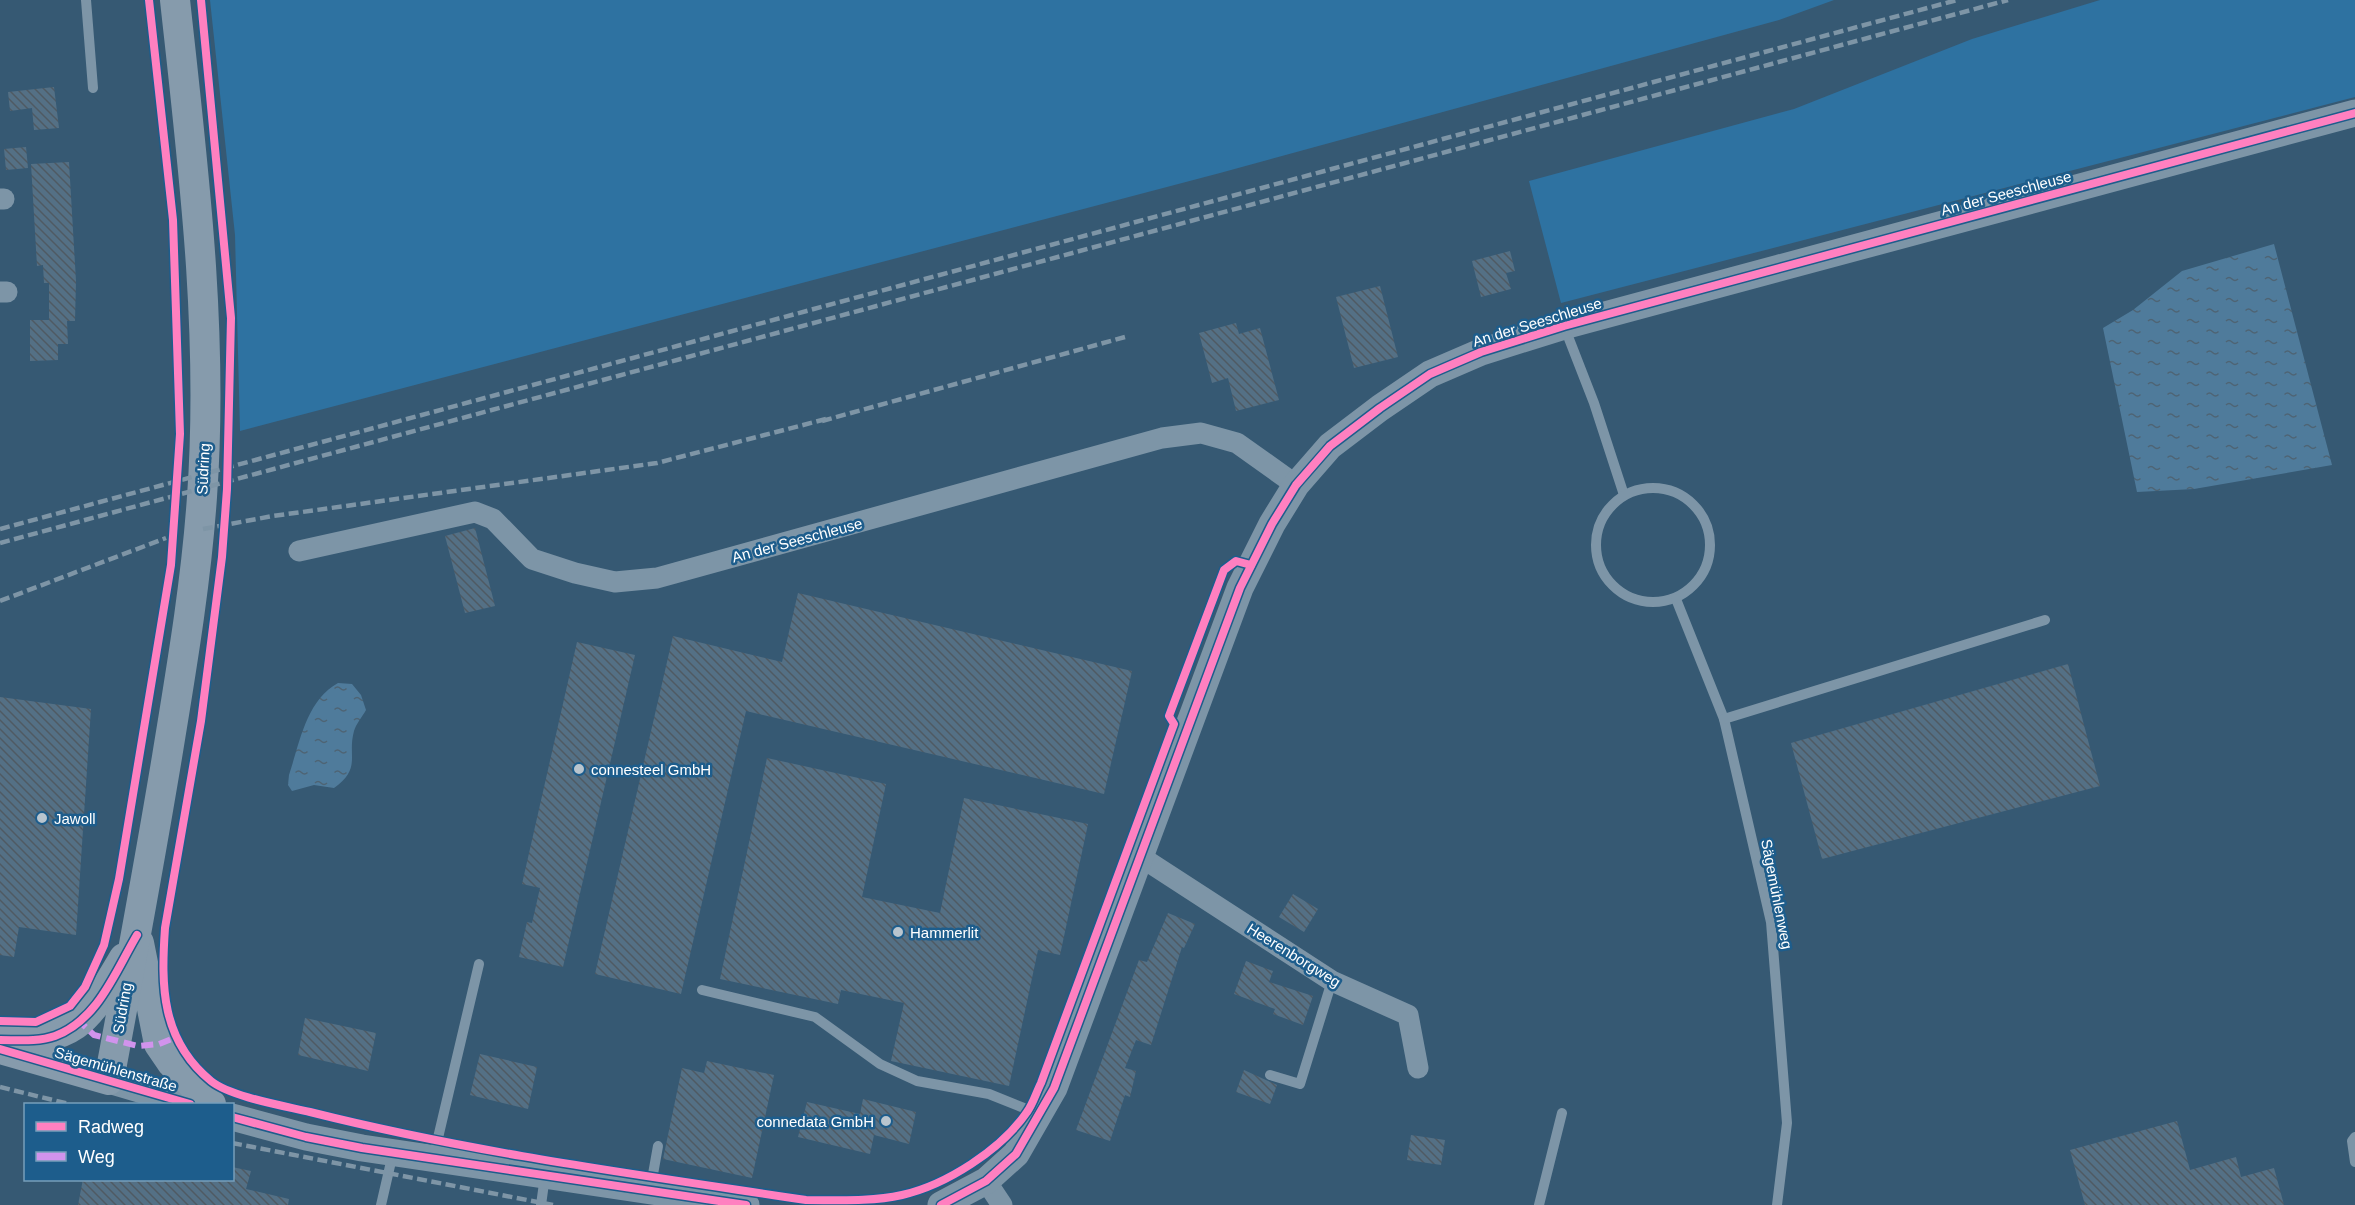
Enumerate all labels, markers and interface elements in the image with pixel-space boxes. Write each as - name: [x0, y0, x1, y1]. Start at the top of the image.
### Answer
- street label: An der Seeschleuse: [1939, 167, 2073, 219]
- street label: An der Seeschleuse: [1470, 294, 1604, 350]
- street label: Südring: [193, 443, 213, 495]
- street label: An der Seeschleuse: [730, 514, 864, 566]
- place label: connesteel GmbH: [591, 761, 711, 778]
- marker: connesteel GmbH: [572, 762, 586, 776]
- place label: Jawoll: [54, 810, 96, 827]
- marker: Jawoll: [35, 811, 49, 825]
- street label: Sägemühlenweg: [1758, 838, 1796, 950]
- street label: Heerenborgweg: [1244, 920, 1344, 990]
- place label: Hammerlit: [910, 924, 979, 941]
- marker: Hammerlit: [891, 925, 905, 939]
- street label: Südring: [109, 981, 135, 1035]
- street label: Sägemühlenstraße: [53, 1043, 179, 1095]
- legend: [24, 1103, 234, 1181]
- place label: connedata GmbH: [756, 1113, 874, 1130]
- marker: connedata GmbH: [879, 1114, 893, 1128]
- text: Radweg: [78, 1117, 144, 1137]
- text: Weg: [78, 1147, 115, 1167]

